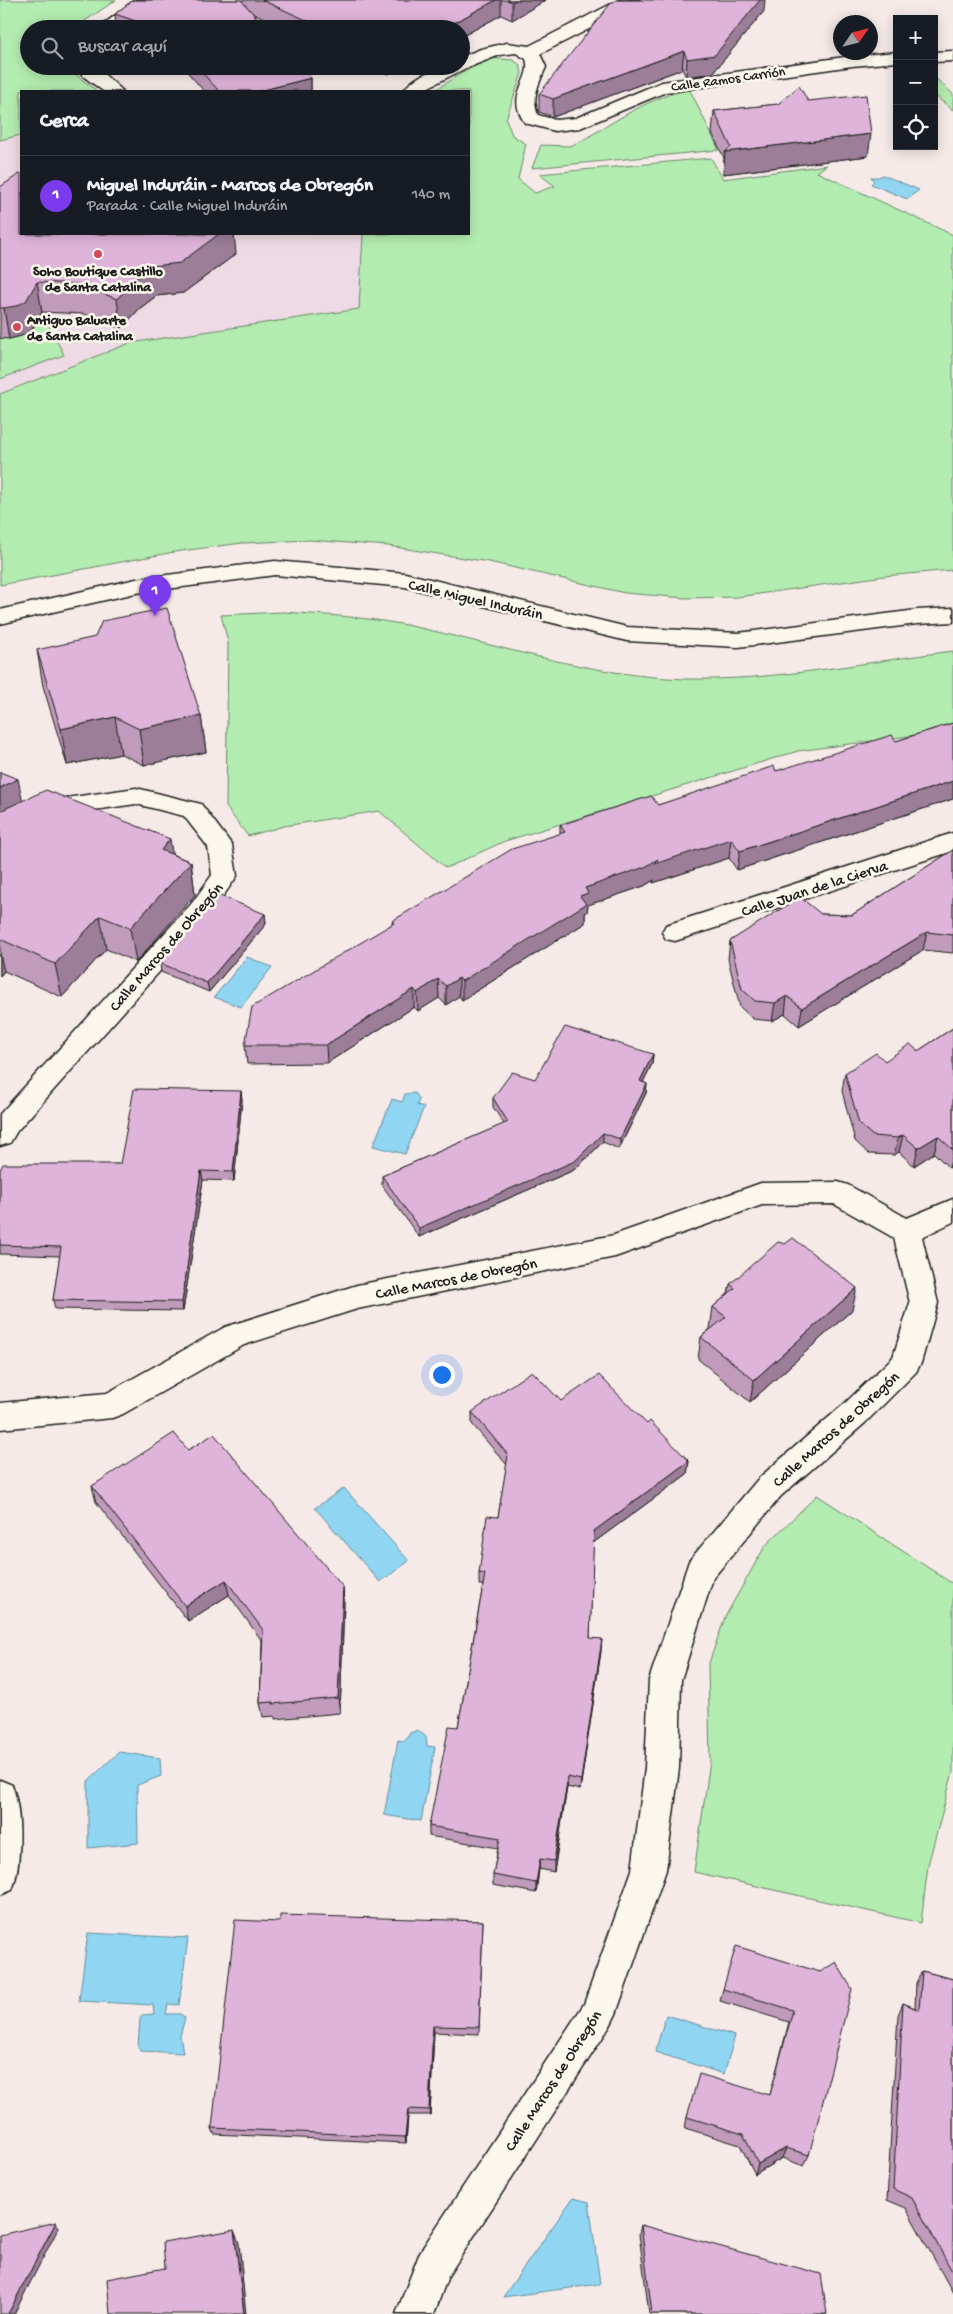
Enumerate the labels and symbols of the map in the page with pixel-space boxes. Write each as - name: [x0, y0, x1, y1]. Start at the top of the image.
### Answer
- north arrow: [833, 15, 878, 60]
- street label: Calle Ramos Carrión: [670, 64, 787, 97]
- marker: Soho Boutique Castillo de Santa Catalina: [92, 248, 104, 260]
- place label: Soho Boutique Castillo de Santa Catalina: [33, 264, 164, 297]
- place label: Antiguo Baluarte de Santa Catalina: [26, 313, 134, 346]
- marker: Antiguo Baluarte de Santa Catalina: [11, 321, 23, 333]
- pin: 1: [139, 575, 171, 616]
- street label: Calle Miguel Induráin: [406, 577, 545, 626]
- street label: Calle Juan de la Cierva: [740, 857, 892, 923]
- street label: Calle Marcos de Obregón: [107, 880, 229, 1016]
- street label: Calle Marcos de Obregón: [374, 1255, 539, 1305]
- your location: [429, 1362, 455, 1388]
- street label: Calle Marcos de Obregón: [770, 1368, 905, 1493]
- street label: Calle Marcos de Obregón: [502, 2008, 608, 2156]

